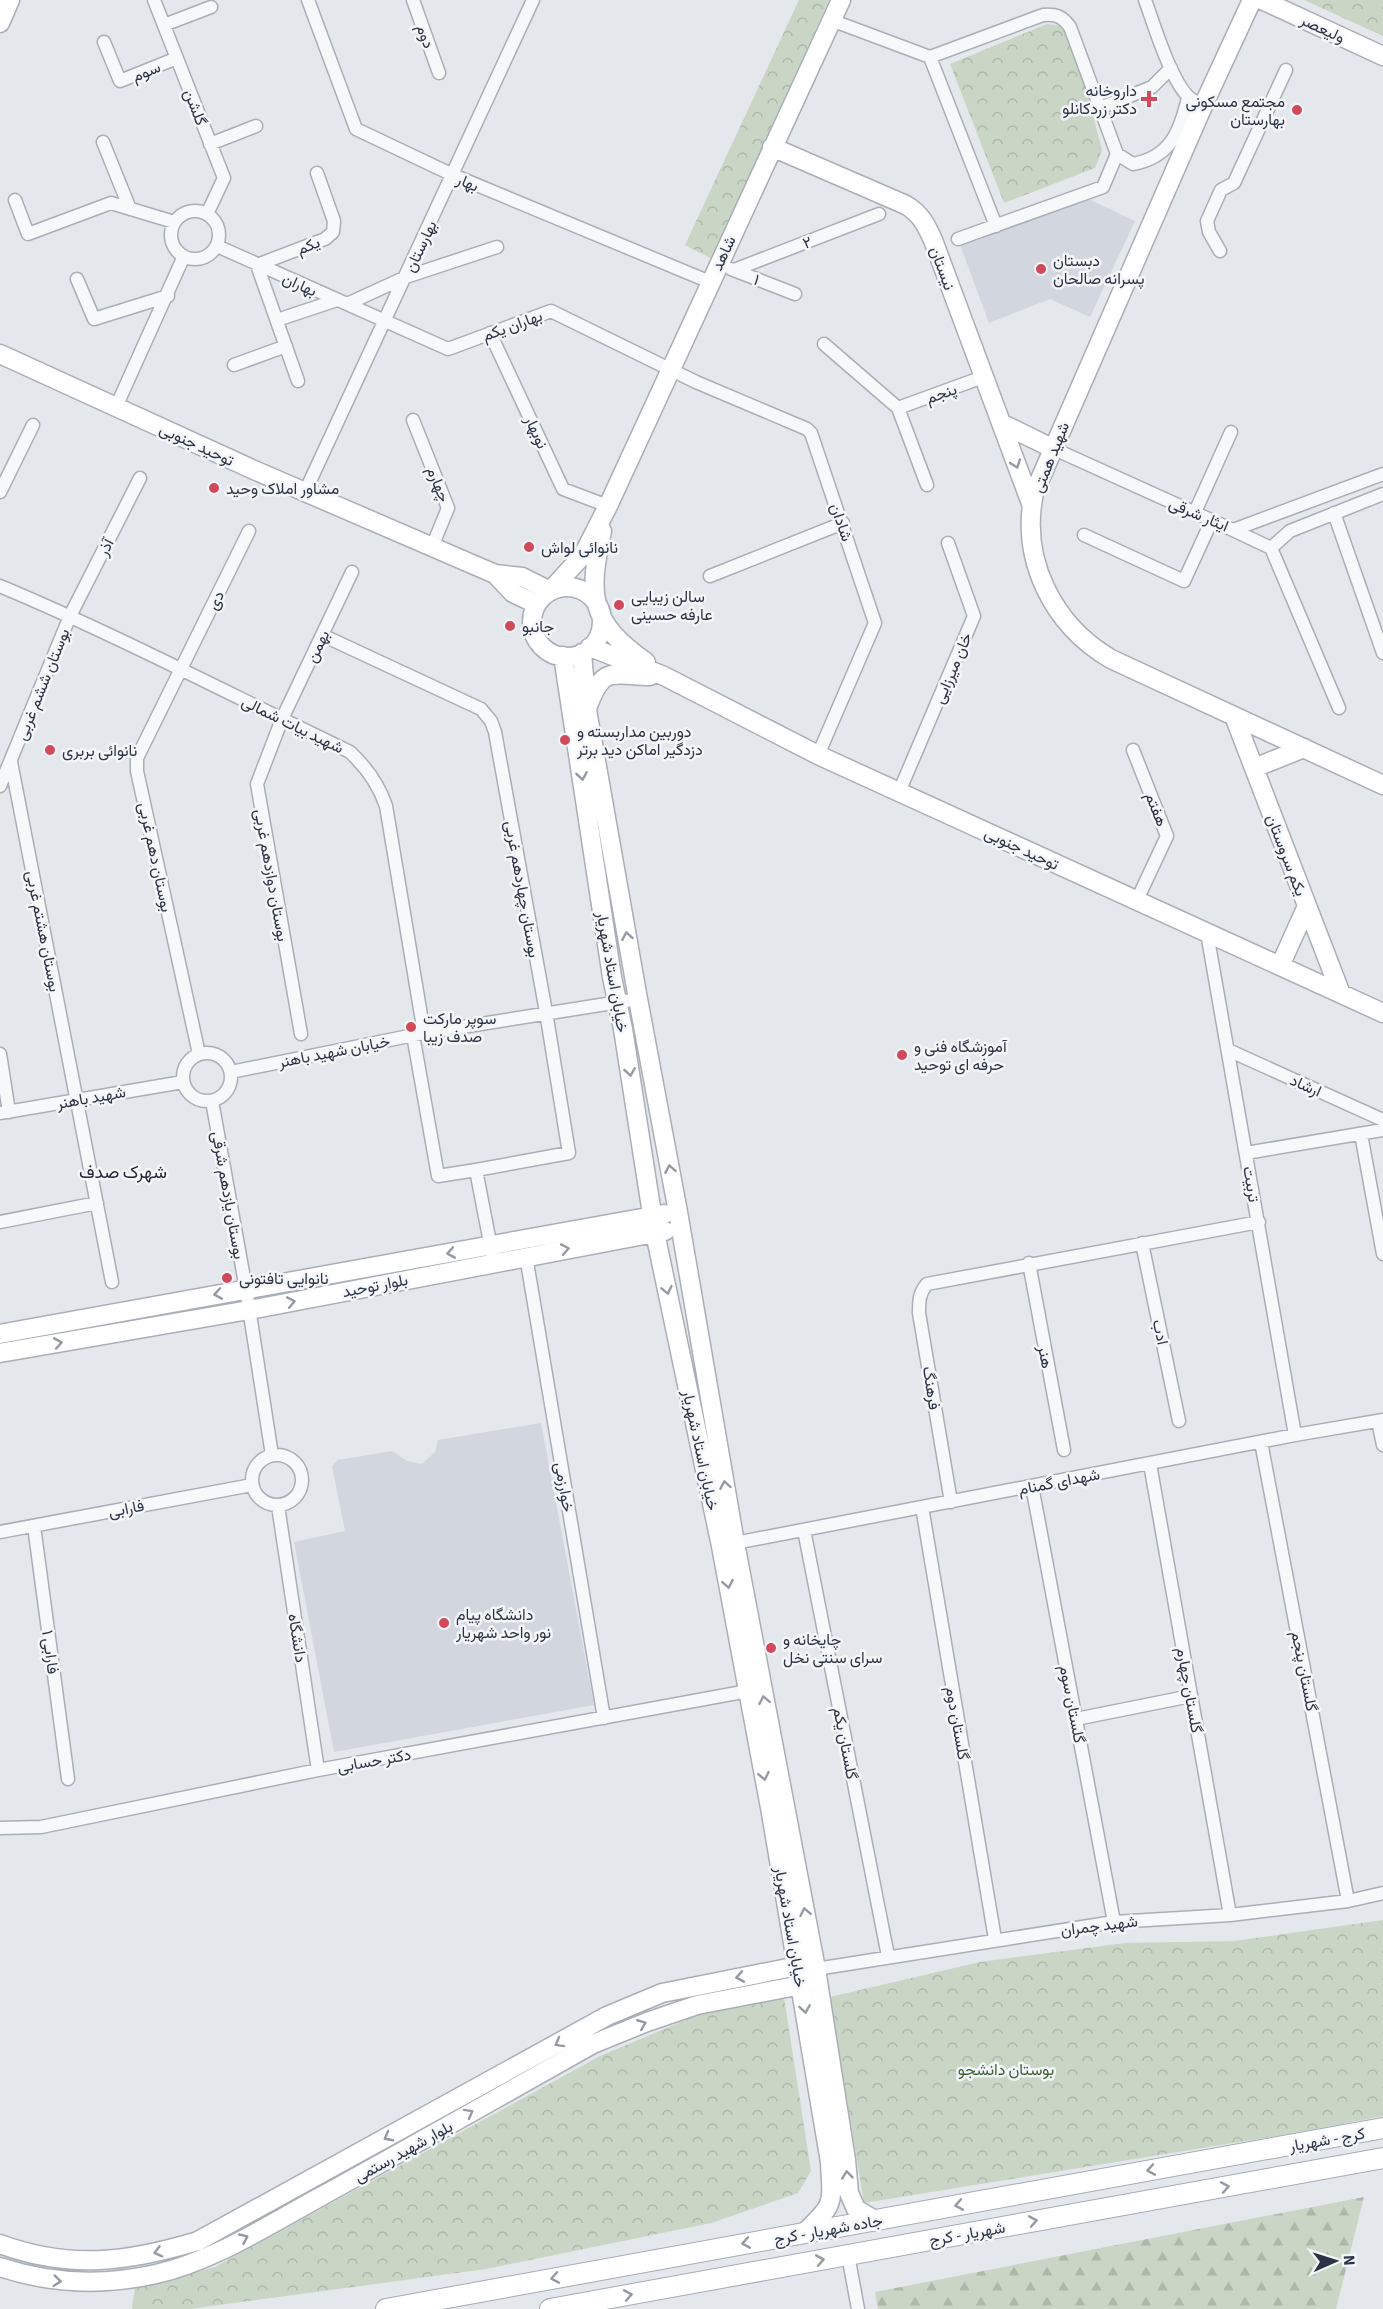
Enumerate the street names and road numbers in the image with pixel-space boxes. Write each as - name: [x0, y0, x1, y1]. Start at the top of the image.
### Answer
- street label: ولیعصر: [1296, 9, 1348, 49]
- street label: دوم: [411, 21, 440, 52]
- street label: سوم: [129, 56, 164, 88]
- street label: گلشن: [178, 86, 212, 129]
- street label: بهار: [452, 168, 482, 197]
- street label: بهارستان: [399, 217, 442, 276]
- street label: یکم: [293, 231, 323, 260]
- street label: ۲: [800, 231, 815, 255]
- street label: شاهد: [706, 232, 742, 275]
- street label: نيستان: [924, 243, 960, 293]
- street label: بهاران: [279, 268, 320, 302]
- street label: ۱: [750, 269, 763, 291]
- street label: بهاران یکم: [479, 305, 545, 347]
- street label: پنجم: [923, 378, 960, 410]
- street label: نوبهار: [519, 411, 553, 452]
- street label: توحید جنوبی: [156, 418, 238, 472]
- street label: شهید همتی: [1027, 419, 1075, 496]
- street label: چهارم: [421, 463, 455, 506]
- street label: ایثار شرقی: [1165, 492, 1232, 537]
- street label: شادان: [824, 500, 858, 544]
- street label: آذر: [92, 534, 120, 561]
- street label: دی: [202, 587, 230, 614]
- street label: بوستان ششم غربی: [10, 625, 75, 744]
- street label: بهمن: [301, 627, 335, 666]
- street label: خان میرزایی: [928, 629, 978, 707]
- street label: شهید بیات شمالی: [238, 691, 347, 759]
- street label: هفتم: [1139, 789, 1173, 830]
- street label: بوستان دهم غربی: [133, 800, 177, 914]
- street label: بوستان دوازدهم غربی: [249, 807, 294, 943]
- street label: یکم سروستان: [1260, 811, 1312, 899]
- street label: بوستان چهاردهم غربی: [499, 819, 545, 959]
- street label: توحید جنوبی: [981, 822, 1063, 876]
- street label: بوستان هشتم غربی: [20, 869, 66, 994]
- street label: خیابان استاد شهریار: [590, 909, 634, 1035]
- street label: خیابان شهید باهنر: [275, 1030, 392, 1074]
- street label: ارشاد: [1286, 1069, 1325, 1103]
- street label: شهید باهنر: [54, 1081, 127, 1115]
- street label: بوستان یازدهم شرقی: [206, 1129, 250, 1261]
- street label: تربیت: [1237, 1164, 1265, 1204]
- street label: بلوار توحید: [341, 1269, 410, 1303]
- street label: ادب: [1147, 1318, 1173, 1347]
- street label: هنر: [1032, 1343, 1058, 1370]
- street label: فرهنگ: [917, 1365, 945, 1412]
- street label: خیابان استاد شهریار: [676, 1387, 724, 1513]
- street label: خوارزمی: [549, 1461, 579, 1514]
- street label: شهدای گمنام: [1017, 1463, 1102, 1501]
- street label: فارابی: [106, 1495, 146, 1523]
- street label: دانشگاه: [282, 1612, 312, 1664]
- street label: فارابی ۱: [36, 1629, 64, 1675]
- street label: گلستان پنجم: [1285, 1629, 1323, 1713]
- street label: گلستان چهارم: [1171, 1646, 1207, 1735]
- street label: گلستان سوم: [1054, 1663, 1090, 1745]
- street label: گلستان دوم: [940, 1685, 974, 1762]
- street label: گلستان یکم: [827, 1705, 863, 1781]
- street label: دکتر حسابی: [335, 1744, 413, 1778]
- street label: خیابان استاد شهریار: [768, 1864, 812, 1990]
- street label: شهید چمران: [1059, 1910, 1139, 1942]
- street label: بلوار شهید رستمی: [350, 2116, 457, 2188]
- street label: کرج - شهریار: [1286, 2122, 1367, 2158]
- street label: جاده شهریار - کرج: [772, 2210, 885, 2250]
- street label: شهریار - کرج: [927, 2216, 1007, 2251]

